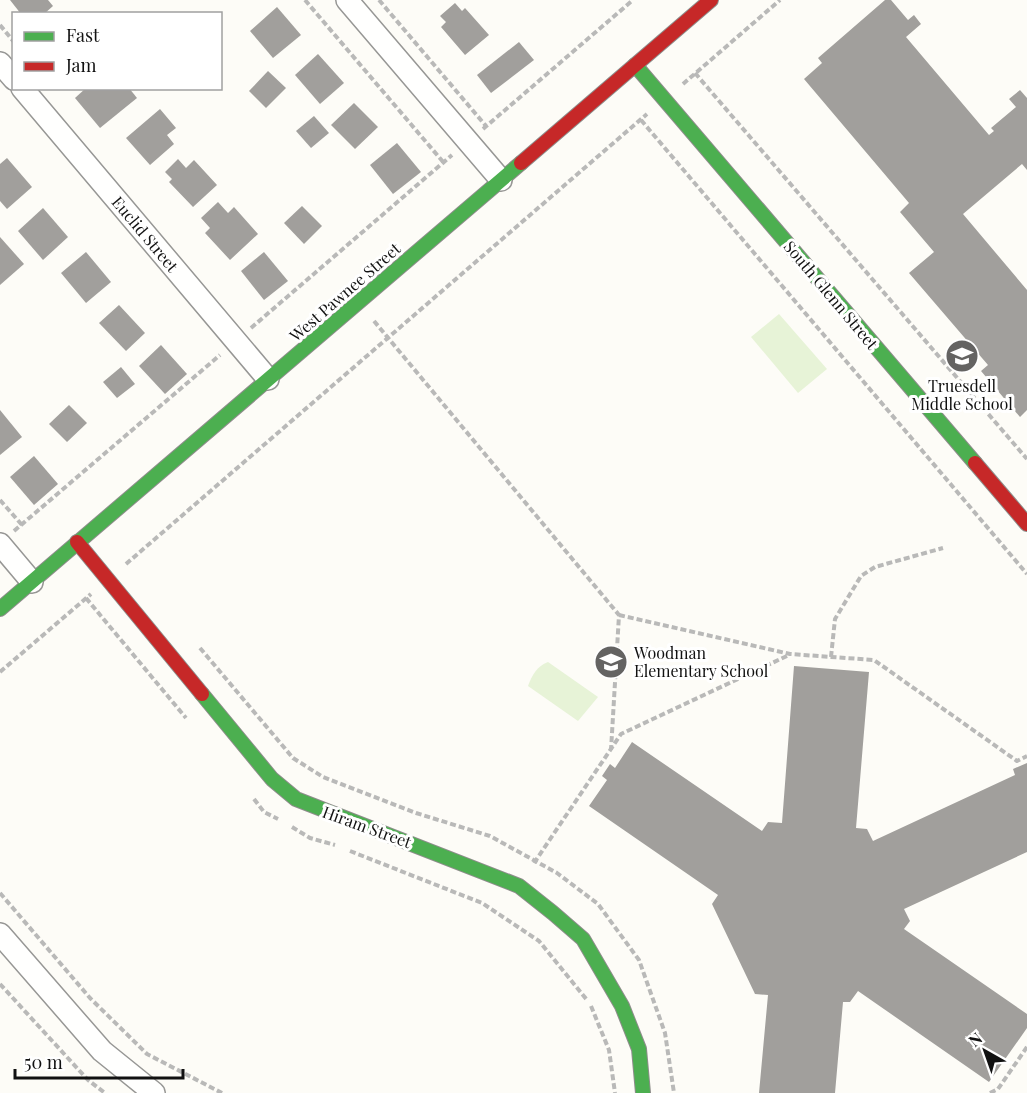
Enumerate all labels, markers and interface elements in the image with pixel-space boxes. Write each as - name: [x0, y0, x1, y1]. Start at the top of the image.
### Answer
- legend: [12, 12, 222, 90]
- text: Fast: [66, 23, 100, 47]
- text: Jam: [65, 53, 96, 77]
- street label: Euclid Street: [108, 192, 183, 276]
- street label: South Glenn Street: [780, 236, 883, 354]
- street label: West Pawnee Street: [284, 238, 405, 346]
- school or university icon: Truesdell Middle School: [944, 338, 980, 374]
- place label: Truesdell Middle School: [911, 375, 1013, 414]
- place label: Woodman Elementary School: [633, 642, 769, 681]
- school or university icon: Woodman Elementary School: [593, 644, 629, 680]
- street label: Hiram Street: [320, 801, 415, 852]
- north arrow: [955, 1021, 1015, 1081]
- text: N: [964, 1027, 987, 1051]
- scale bar: [15, 1042, 183, 1080]
- text: 50 m: [24, 1050, 63, 1074]

